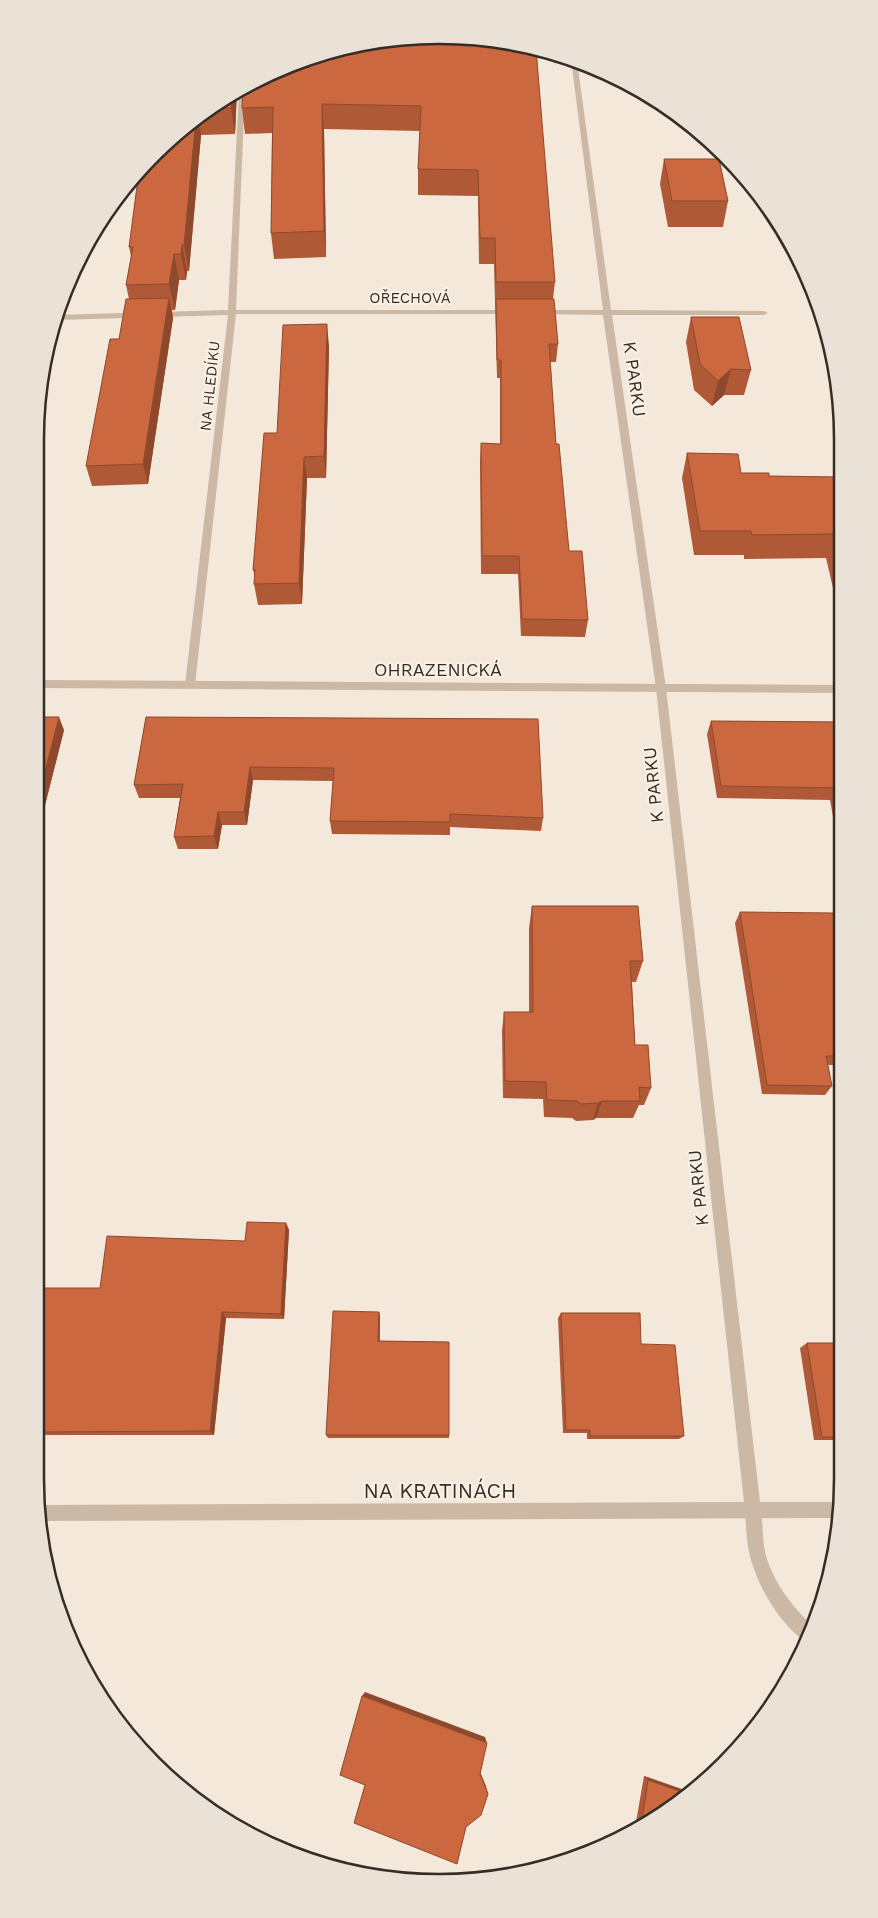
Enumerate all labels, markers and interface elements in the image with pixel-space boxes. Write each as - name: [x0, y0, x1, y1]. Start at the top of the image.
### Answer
- street label: OŘECHOVÁ: [369, 289, 451, 307]
- street label: NA HLEDÍKU: [196, 340, 224, 432]
- street label: K PARKU: [619, 340, 651, 418]
- street label: OHRAZENICKÁ: [374, 659, 502, 680]
- street label: K PARKU: [639, 746, 667, 824]
- street label: K PARKU: [684, 1149, 712, 1227]
- street label: NA KRATINÁCH: [364, 1478, 516, 1503]

